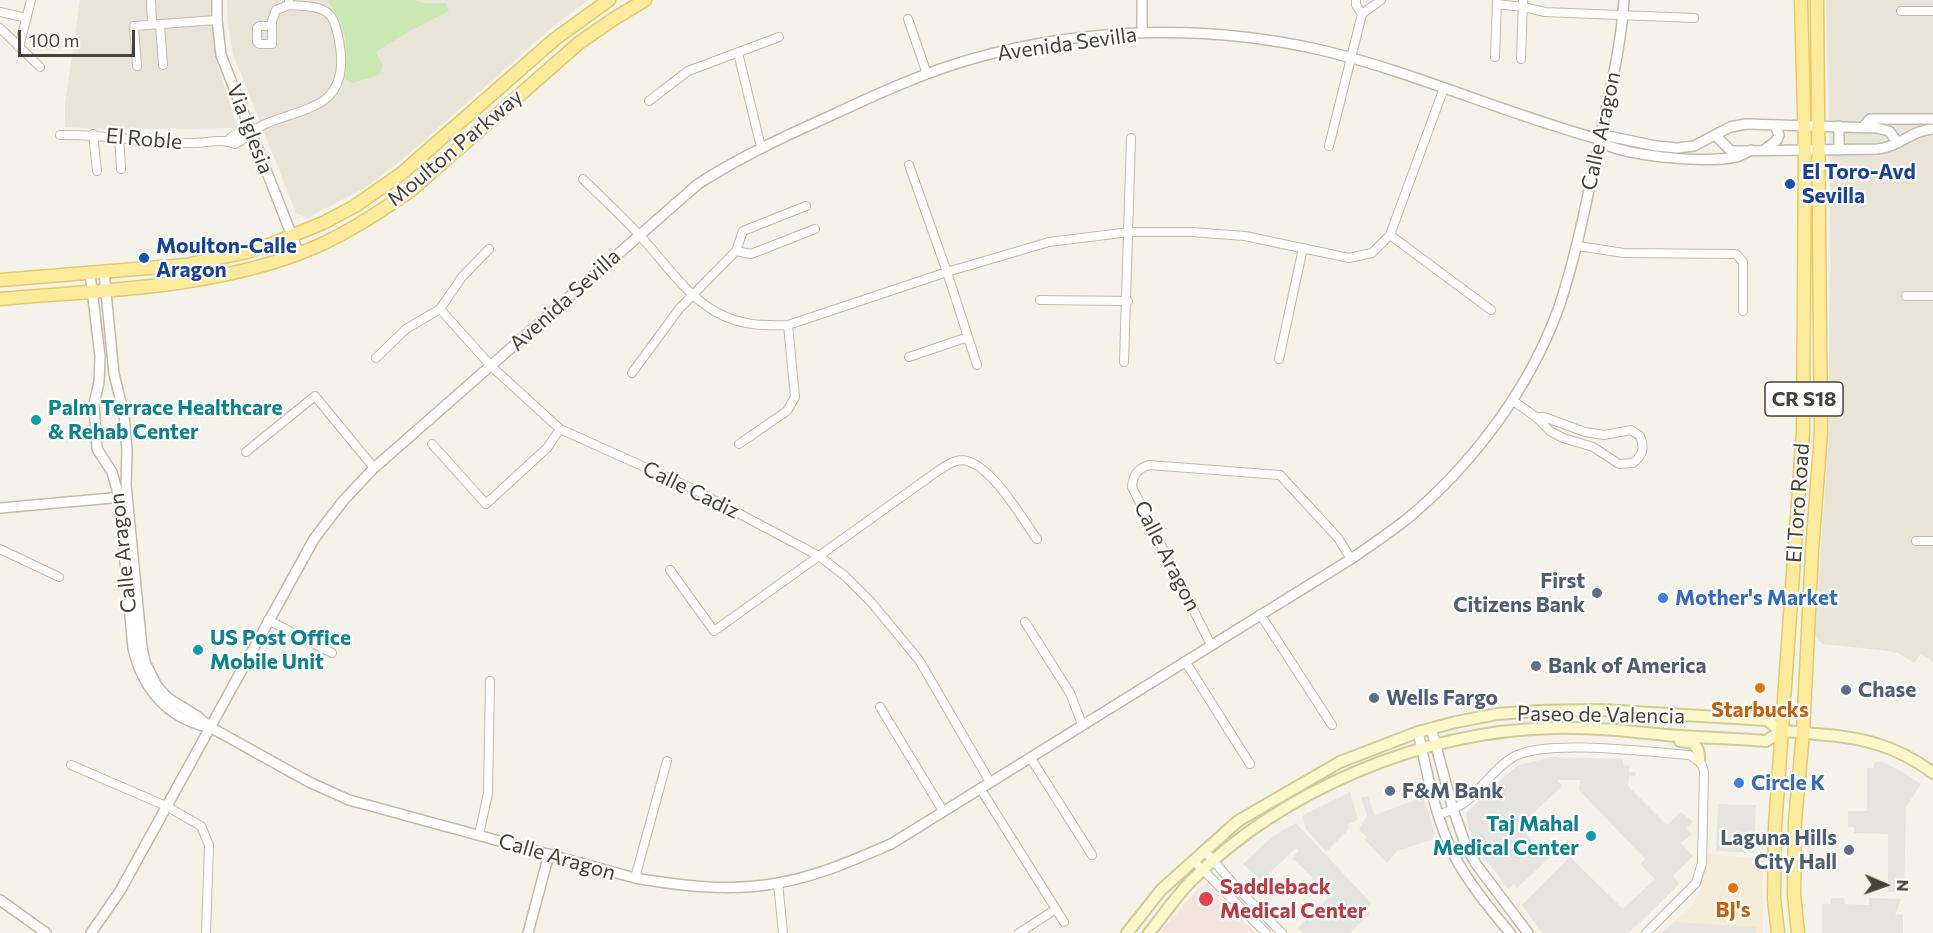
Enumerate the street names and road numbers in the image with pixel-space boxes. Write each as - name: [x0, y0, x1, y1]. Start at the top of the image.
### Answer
- street label: Avenida Sevilla: [996, 22, 1138, 66]
- street label: Calle Aragon: [1576, 69, 1626, 193]
- street label: Via Iglesia: [221, 80, 279, 178]
- street label: Moulton Parkway: [382, 84, 528, 212]
- street label: El Roble: [105, 123, 183, 155]
- street label: Avenida Sevilla: [504, 244, 626, 356]
- road number: CR S18: [1765, 382, 1843, 416]
- street label: El Toro Road: [1781, 442, 1815, 564]
- street label: Calle Cadiz: [639, 456, 743, 524]
- street label: Calle Aragon: [104, 492, 142, 614]
- street label: Calle Aragon: [1128, 497, 1206, 615]
- street label: Paseo de Valencia: [1517, 701, 1685, 729]
- street label: Calle Aragon: [496, 828, 618, 886]

